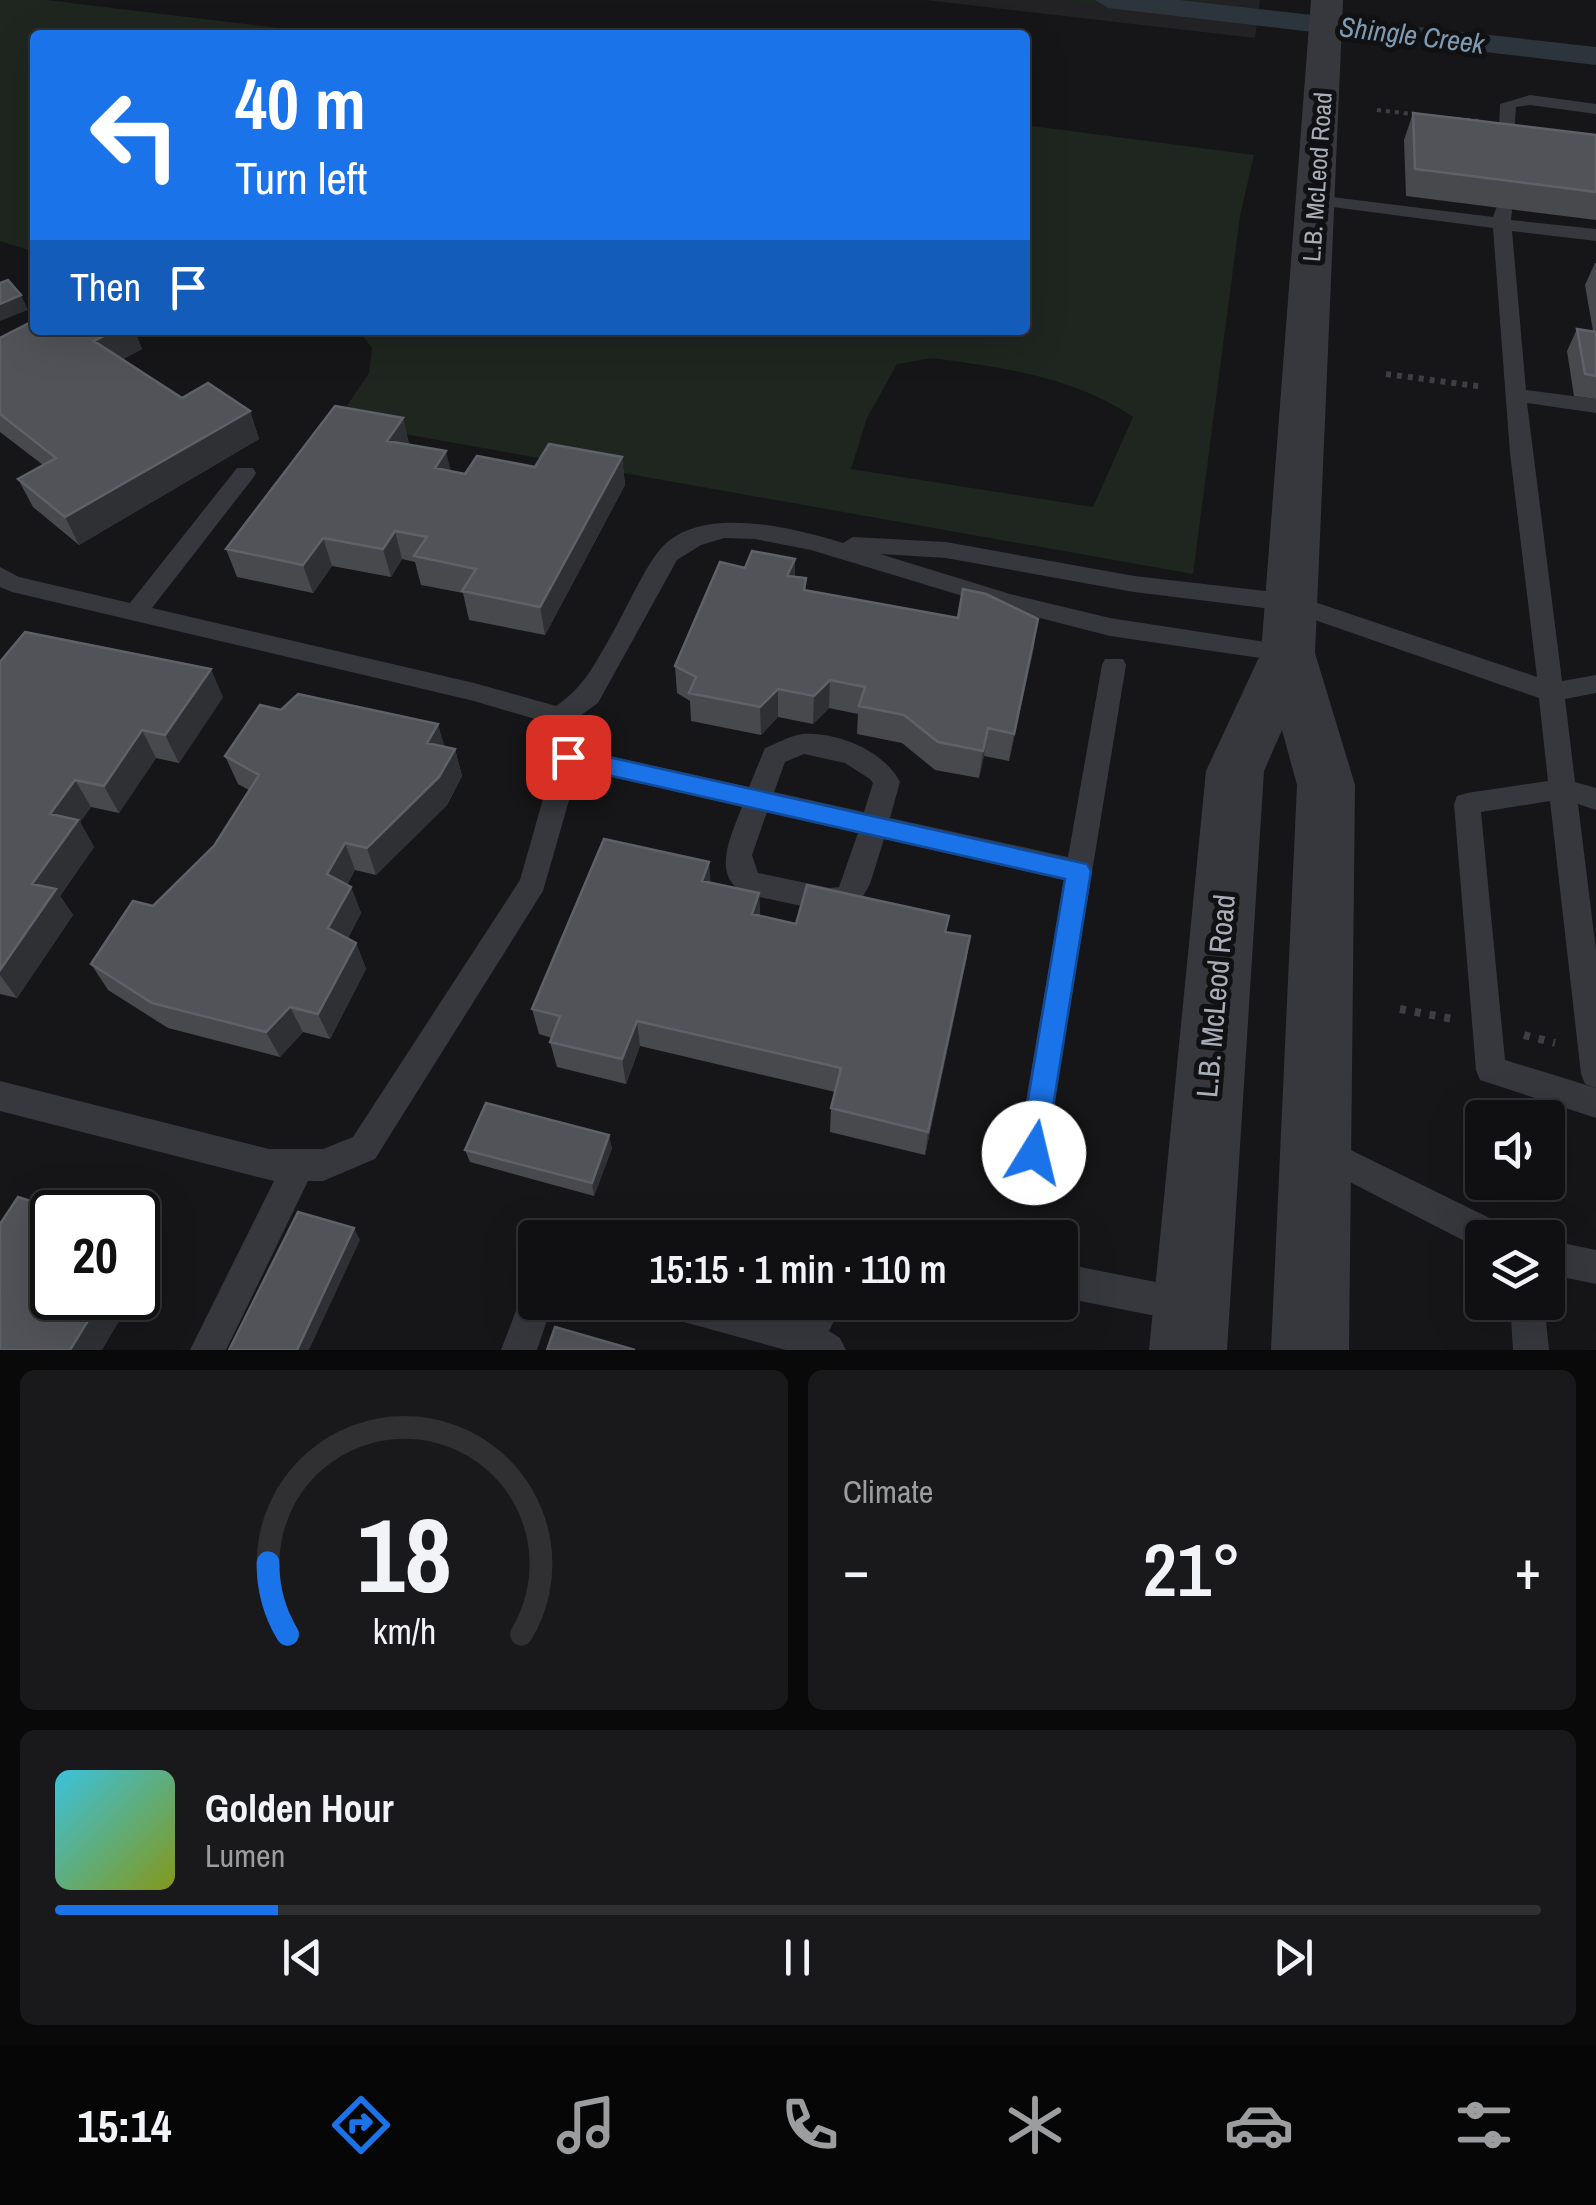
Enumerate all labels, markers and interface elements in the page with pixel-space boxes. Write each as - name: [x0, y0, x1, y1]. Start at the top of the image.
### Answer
- water label: Shingle Creek: [1337, 7, 1488, 63]
- text: 40 m: [235, 57, 366, 151]
- icon: left: [70, 70, 200, 200]
- street label: L.B. McLeod Road: [1294, 91, 1340, 263]
- text: Turn left: [235, 147, 367, 208]
- icon: arrive: [161, 260, 216, 315]
- text: Then: [70, 262, 141, 313]
- pin: [526, 715, 611, 800]
- icon: arrive: [541, 730, 596, 785]
- street label: L.B. McLeod Road: [1186, 893, 1244, 1099]
- map controls: [1465, 1100, 1565, 1320]
- button: sound: [1465, 1100, 1565, 1200]
- position arrow: [982, 1101, 1086, 1205]
- speed limit sign: 20: [30, 1190, 160, 1320]
- button: layers: [1465, 1220, 1565, 1320]
- text: 15:15 · 1 min · 110 m: [649, 1244, 947, 1295]
- text: Climate: [843, 1470, 933, 1513]
- text: 18: [357, 1484, 451, 1624]
- text: 21°: [1143, 1518, 1241, 1619]
- text: −: [843, 1532, 869, 1606]
- text: +: [1515, 1532, 1541, 1606]
- text: km/h: [372, 1607, 436, 1655]
- text: Golden Hour: [205, 1783, 394, 1834]
- text: Lumen: [205, 1834, 285, 1877]
- icon: previous: [275, 1930, 330, 1985]
- icon: pause: [770, 1930, 825, 1985]
- icon: next: [1266, 1930, 1321, 1985]
- icon: directions: [326, 2090, 396, 2160]
- icon: music: [551, 2090, 621, 2160]
- icon: phone: [775, 2090, 845, 2160]
- icon: climate: [1000, 2090, 1070, 2160]
- icon: car: [1224, 2090, 1294, 2160]
- icon: filters: [1449, 2090, 1519, 2160]
- text: 15:14: [77, 2095, 172, 2156]

